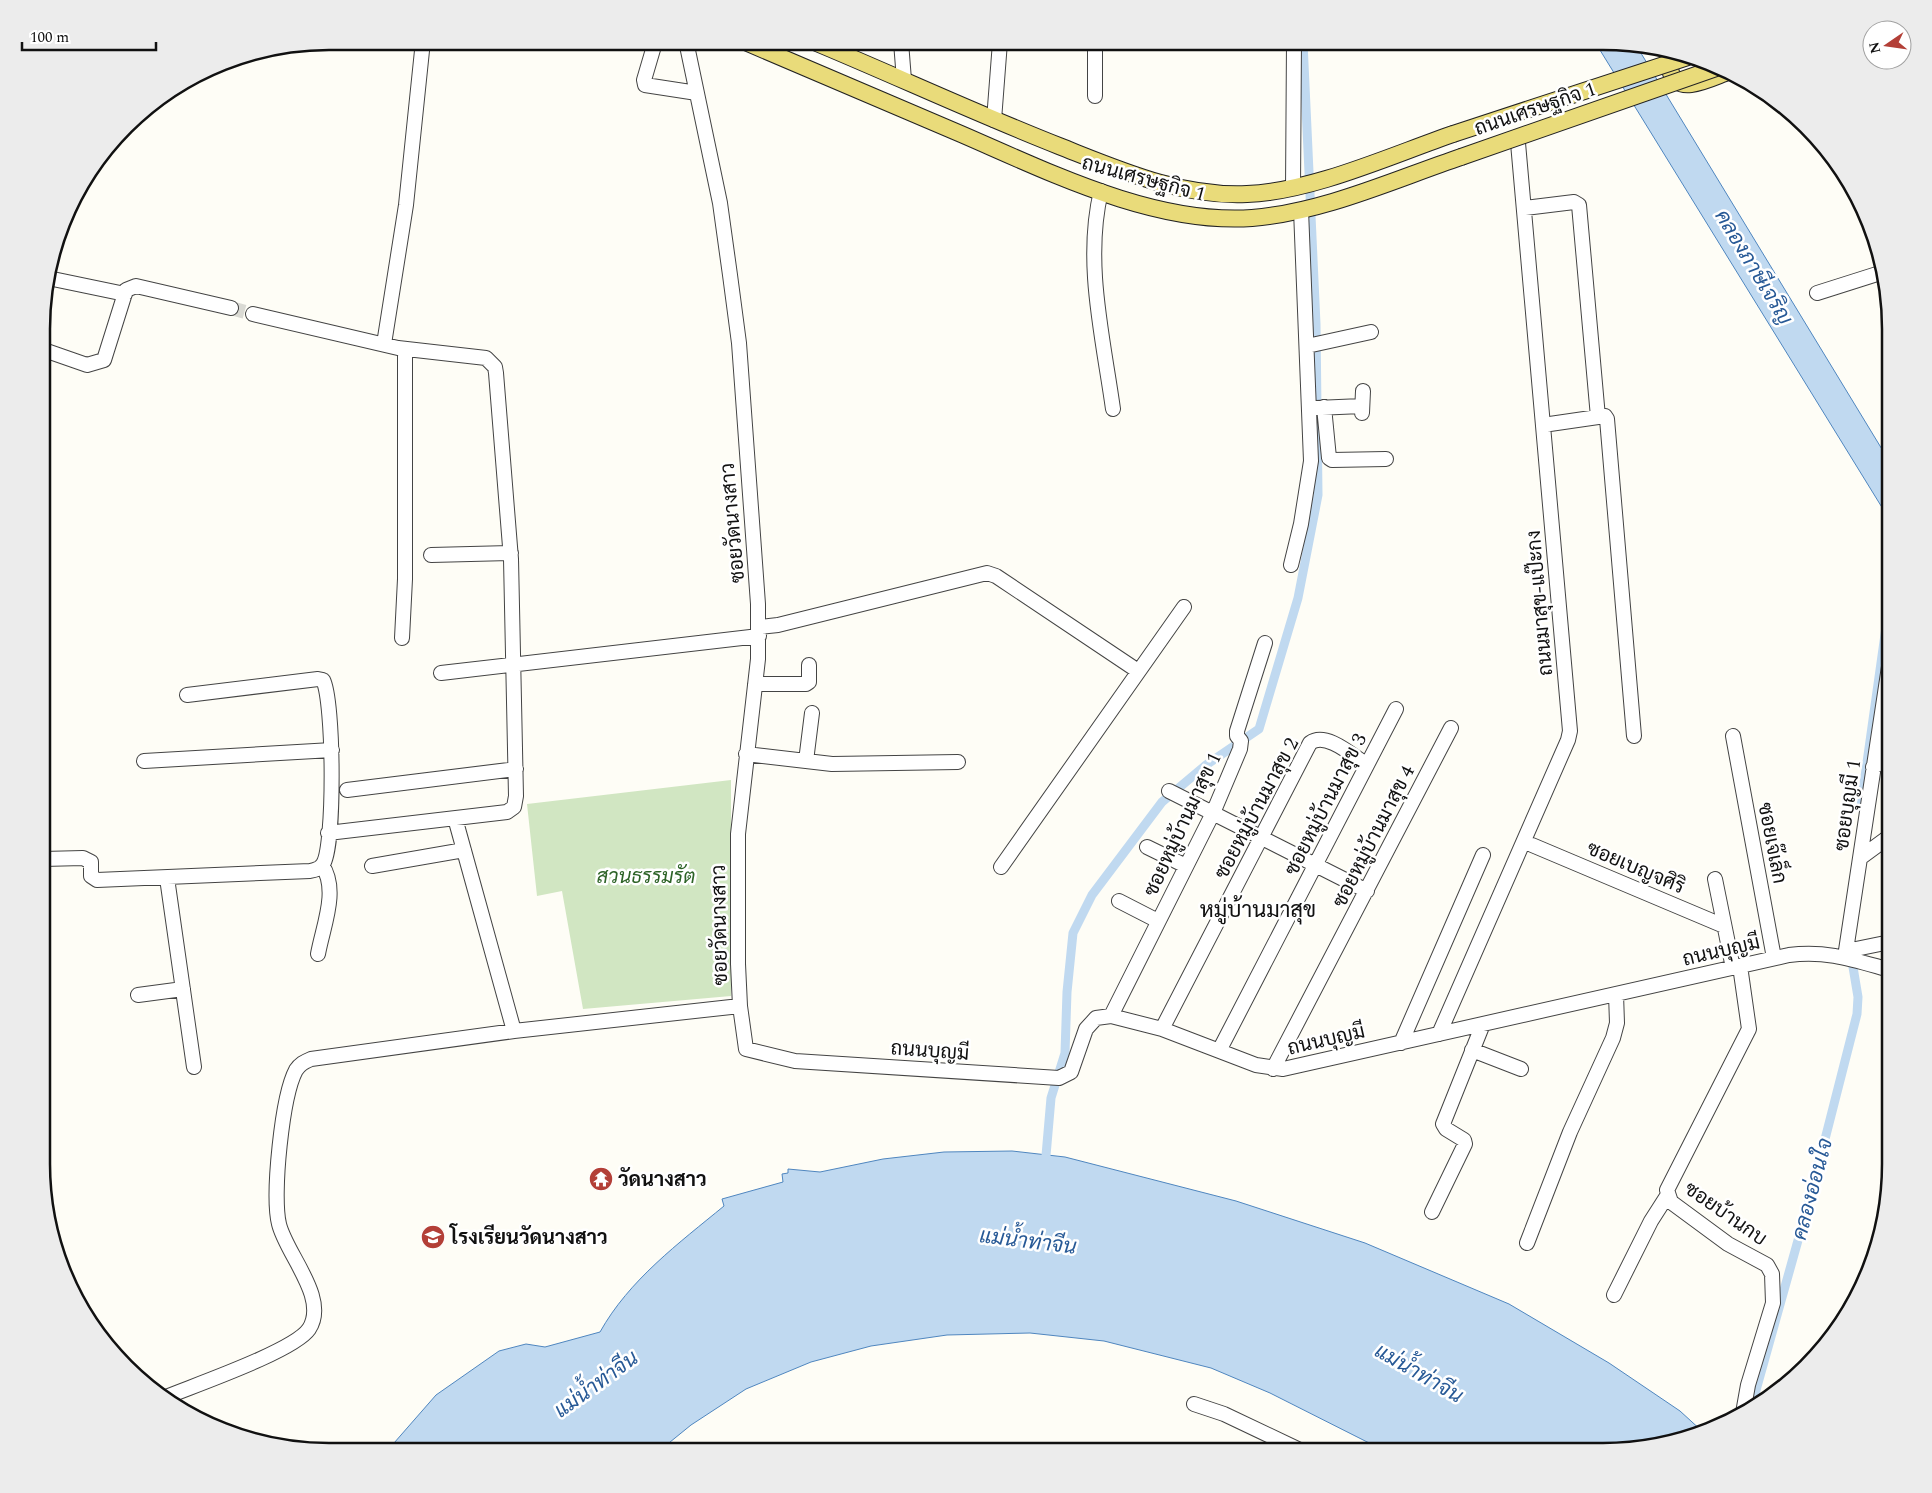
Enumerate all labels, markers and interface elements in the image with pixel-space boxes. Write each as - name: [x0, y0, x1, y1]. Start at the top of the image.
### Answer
- scale bar: [22, 20, 156, 52]
- north arrow: [1862, 20, 1912, 70]
- text: 100 m: [30, 26, 69, 49]
- text: N: [1863, 40, 1886, 56]
- street label: ถนนเศรษฐกิจ 1: [1470, 74, 1600, 144]
- street label: ถนนเศรษฐกิจ 1: [1079, 148, 1209, 210]
- water label: คลองภาษีเจริญ: [1706, 204, 1801, 332]
- street label: ซอยวัดนางสาว: [713, 462, 753, 584]
- street label: ถนนมาสุข-แป๊ะกง: [1519, 529, 1561, 677]
- street label: ซอยหมู่บ้านมาสุข 3: [1277, 728, 1375, 881]
- street label: ซอยหมู่บ้านมาสุข 2: [1207, 732, 1307, 885]
- street label: ซอยหมู่บ้านมาสุข 1: [1136, 747, 1230, 902]
- street label: ซอยบุญมี 1: [1827, 757, 1869, 853]
- street label: ซอยหมู่บ้านมาสุข 4: [1325, 760, 1423, 913]
- street label: ซอยเจ๊เล็ก: [1749, 800, 1796, 886]
- street label: ซอยเบญจศิริ: [1582, 834, 1689, 902]
- park label: สวนธรรมรัต: [597, 862, 695, 892]
- street label: ซอยวัดนางสาว: [704, 864, 736, 986]
- district label: หมู่บ้านมาสุข: [1200, 894, 1316, 927]
- street label: ถนนบุญมี: [1679, 927, 1763, 974]
- street label: ถนนบุญมี: [1284, 1016, 1368, 1063]
- street label: ถนนบุญมี: [890, 1033, 970, 1069]
- water label: คลองอ่อนใจ: [1784, 1135, 1842, 1244]
- place label: วัดนางสาว: [618, 1165, 707, 1195]
- temple icon: วัดนางสาว: [588, 1166, 614, 1192]
- street label: ซอยบ้านกบ: [1678, 1174, 1773, 1253]
- water label: แม่น้ำท่าจีน: [977, 1217, 1079, 1264]
- place label: โรงเรียนวัดนางสาว: [449, 1223, 608, 1253]
- school or university icon: โรงเรียนวัดนางสาว: [420, 1224, 446, 1250]
- water label: แม่น้ำท่าจีน: [1368, 1333, 1471, 1412]
- water label: แม่น้ำท่าจีน: [546, 1340, 646, 1426]

